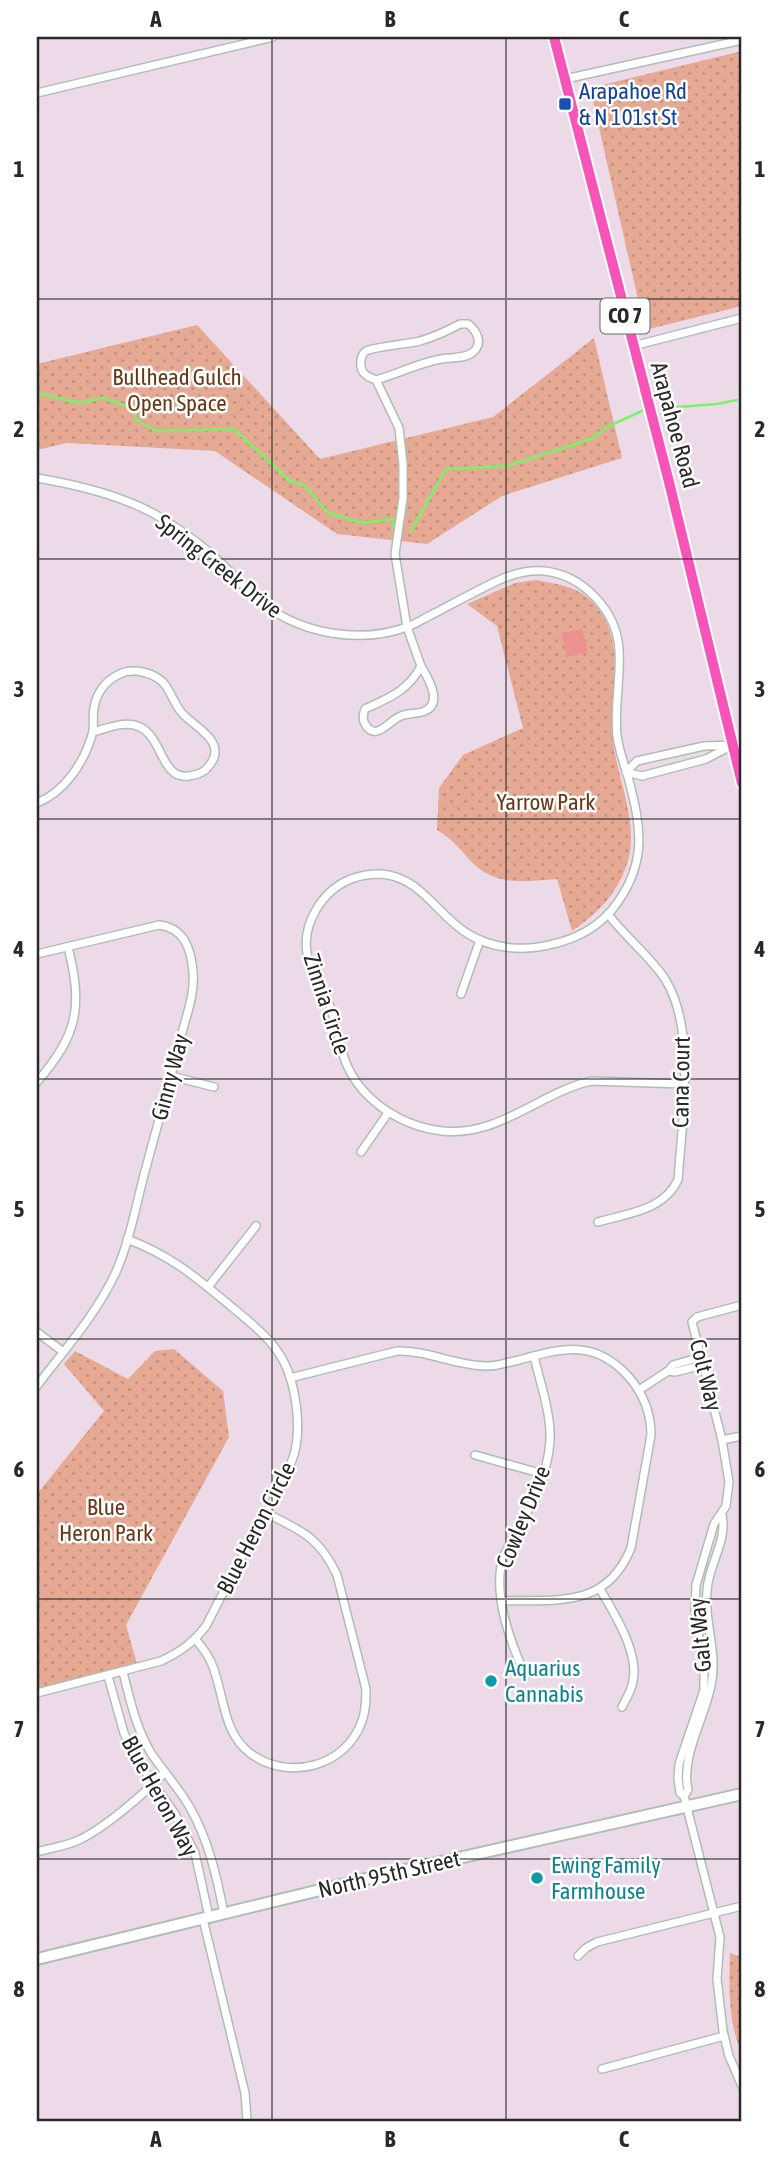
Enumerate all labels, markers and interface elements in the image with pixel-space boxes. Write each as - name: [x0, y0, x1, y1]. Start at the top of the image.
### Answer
- text: A: [149, 6, 162, 32]
- text: B: [385, 6, 396, 32]
- text: C: [619, 6, 630, 32]
- place label: Arapahoe Rd & N 101st St: [579, 78, 687, 130]
- marker: Arapahoe Rd & N 101st St: [557, 96, 573, 112]
- text: 1: [14, 156, 25, 182]
- text: 1: [755, 156, 766, 182]
- road number: CO 7: [600, 298, 650, 334]
- street label: Arapahoe Road: [646, 359, 704, 491]
- park label: Bullhead Gulch Open Space: [112, 364, 242, 416]
- text: 2: [14, 416, 24, 442]
- text: 2: [755, 416, 765, 442]
- street label: Spring Creek Drive: [151, 509, 287, 623]
- text: 3: [14, 676, 24, 702]
- text: 3: [755, 676, 765, 702]
- park label: Yarrow Park: [497, 789, 596, 815]
- text: 4: [13, 936, 25, 962]
- text: 4: [754, 936, 766, 962]
- street label: Zinnia Circle: [299, 950, 355, 1058]
- street label: Ginny Way: [146, 1031, 194, 1123]
- street label: Cana Court: [667, 1036, 695, 1128]
- text: 5: [14, 1196, 25, 1222]
- text: 5: [755, 1196, 766, 1222]
- street label: Colt Way: [685, 1336, 727, 1414]
- text: 6: [14, 1456, 25, 1482]
- text: 6: [755, 1456, 766, 1482]
- street label: Blue Heron Circle: [212, 1458, 300, 1598]
- street label: Cowley Drive: [491, 1462, 555, 1572]
- park label: Blue Heron Park: [59, 1494, 153, 1546]
- street label: Galt Way: [684, 1597, 716, 1673]
- place label: Aquarius Cannabis: [505, 1655, 583, 1707]
- marker: Aquarius Cannabis: [483, 1673, 499, 1689]
- text: 7: [14, 1716, 24, 1742]
- text: 7: [755, 1716, 765, 1742]
- street label: Blue Heron Way: [116, 1731, 204, 1861]
- street label: North 95th Street: [315, 1845, 463, 1903]
- place label: Ewing Family Farmhouse: [551, 1852, 661, 1904]
- marker: Ewing Family Farmhouse: [529, 1870, 545, 1886]
- text: 8: [14, 1976, 25, 2002]
- text: 8: [755, 1976, 766, 2002]
- text: A: [149, 2126, 162, 2152]
- text: B: [385, 2126, 396, 2152]
- text: C: [619, 2126, 630, 2152]

